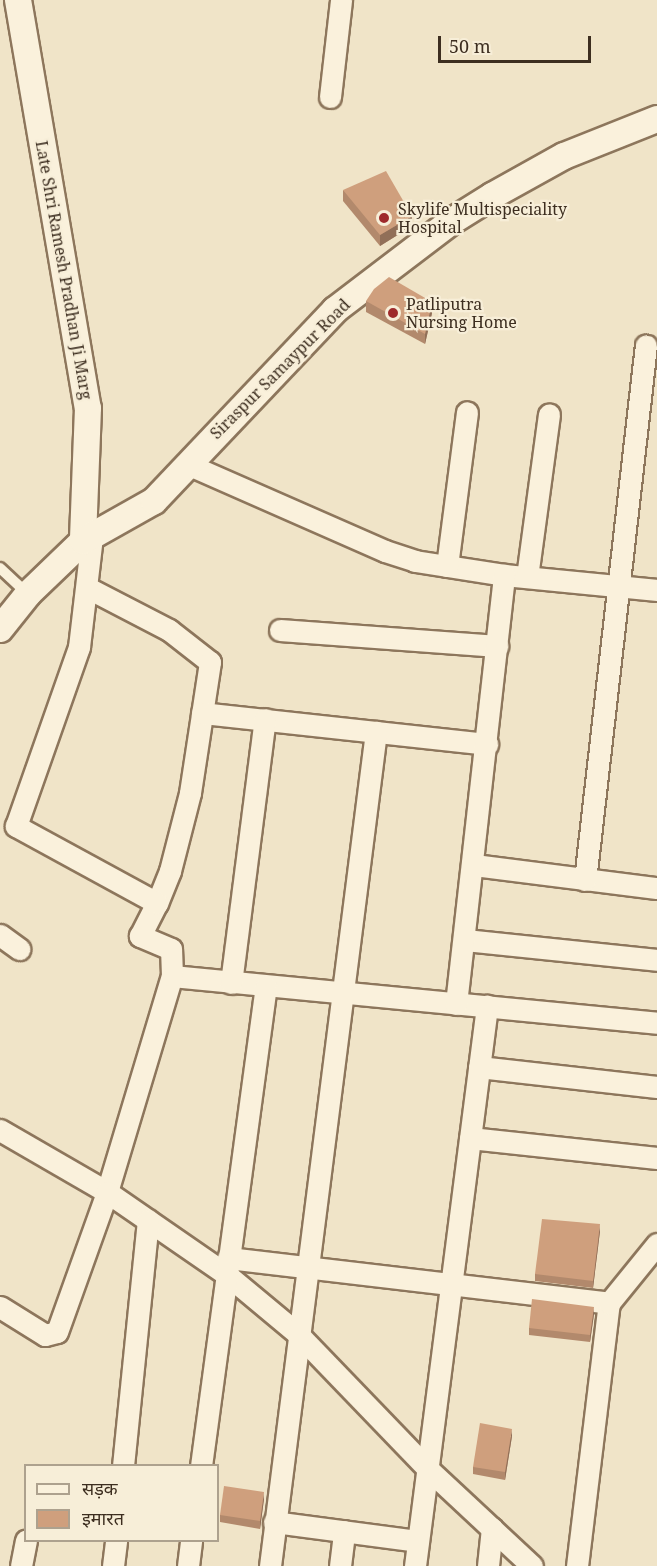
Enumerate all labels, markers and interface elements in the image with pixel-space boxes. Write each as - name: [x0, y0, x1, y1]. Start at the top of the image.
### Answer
- scale bar: [441, 24, 594, 62]
- text: 50 m: [449, 34, 491, 58]
- street label: Late Shri Ramesh Pradhan Ji Marg: [32, 139, 96, 401]
- place label: Skylife Multispeciality Hospital: [398, 199, 567, 237]
- marker: Skylife Multispeciality Hospital: [375, 209, 393, 227]
- place label: Patliputra Nursing Home: [406, 294, 517, 332]
- street label: Siraspur Samaypur Road: [206, 295, 354, 443]
- marker: Patliputra Nursing Home: [384, 304, 402, 322]
- legend: [24, 1464, 219, 1542]
- text: सड़क: [82, 1476, 118, 1500]
- text: इमारत: [82, 1506, 124, 1530]

